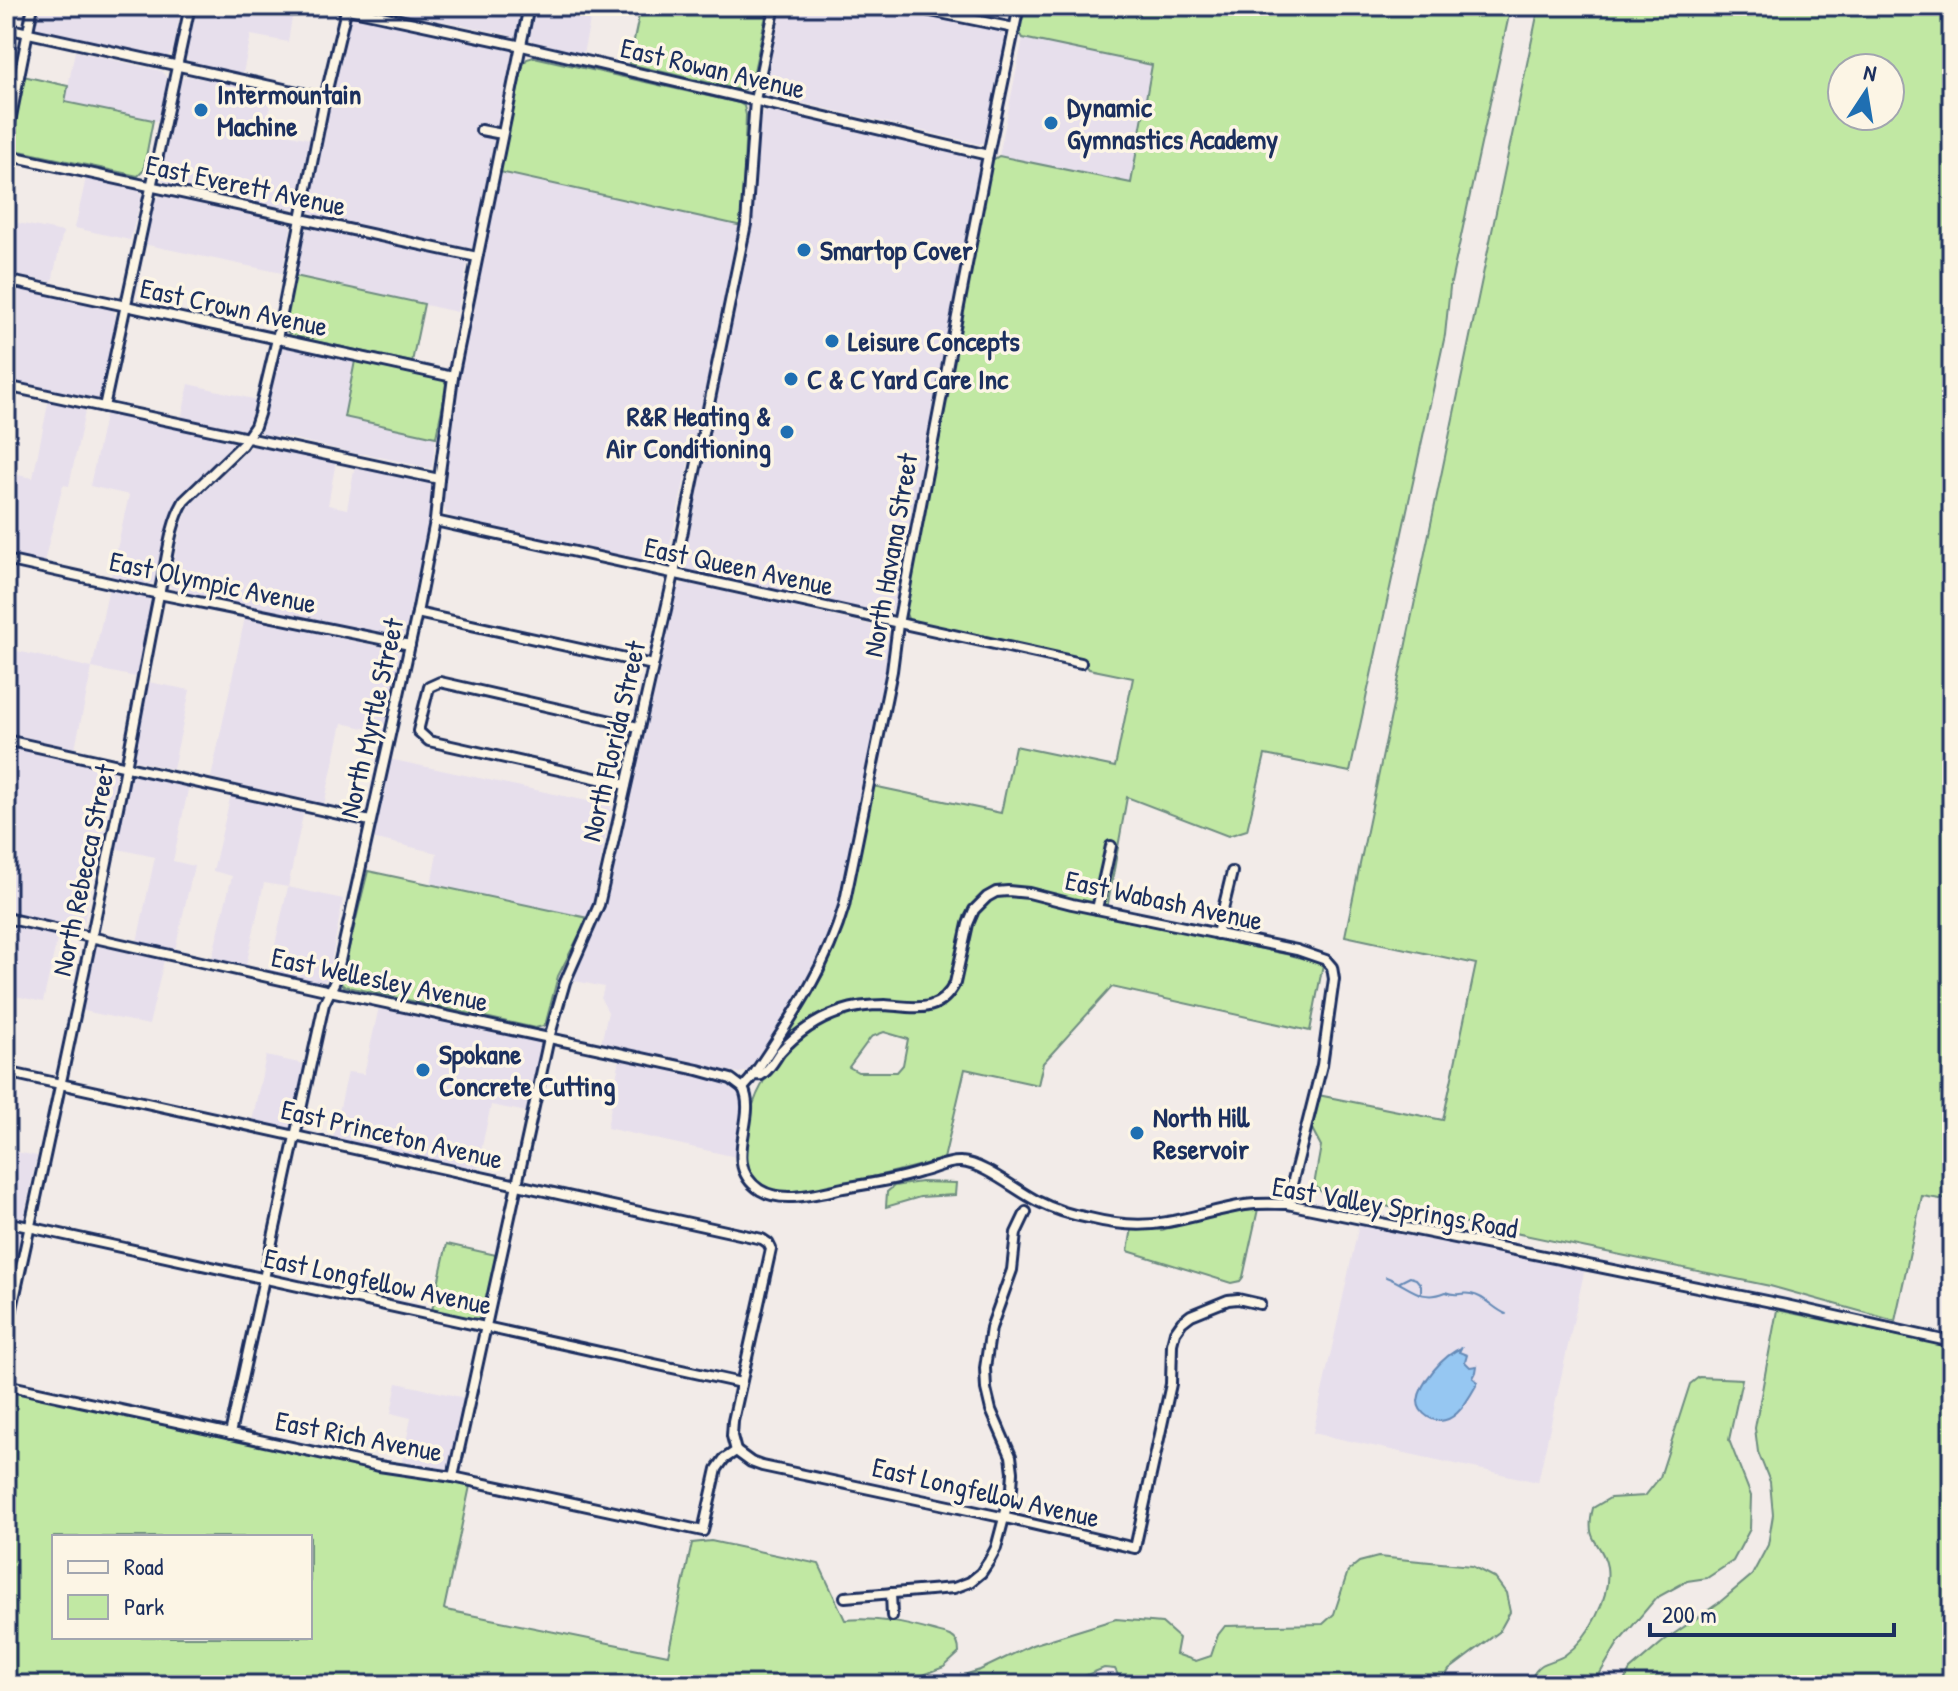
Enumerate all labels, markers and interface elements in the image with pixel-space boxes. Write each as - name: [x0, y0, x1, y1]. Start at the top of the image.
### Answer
- street label: East Rowan Avenue: [617, 28, 809, 108]
- north arrow: [1826, 52, 1906, 132]
- text: N: [1861, 57, 1879, 88]
- place label: Intermountain Machine: [217, 75, 362, 145]
- place label: Dynamic Gymnastics Academy: [1067, 88, 1278, 159]
- marker: Intermountain Machine: [192, 101, 210, 119]
- marker: Dynamic Gymnastics Academy: [1042, 114, 1060, 132]
- street label: East Everett Avenue: [142, 145, 350, 225]
- place label: Smartop Cover: [820, 231, 973, 270]
- marker: Smartop Cover: [795, 241, 813, 259]
- street label: East Crown Avenue: [137, 269, 331, 345]
- place label: Leisure Concepts: [848, 322, 1020, 361]
- marker: Leisure Concepts: [823, 332, 841, 350]
- place label: C & C Yard Care Inc: [807, 360, 1009, 398]
- marker: C & C Yard Care Inc: [782, 370, 800, 388]
- place label: R&R Heating & Air Conditioning: [606, 397, 771, 468]
- marker: R&R Heating & Air Conditioning: [778, 423, 796, 441]
- street label: North Havana Street: [853, 450, 927, 660]
- street label: East Queen Avenue: [641, 527, 837, 605]
- street label: East Olympic Avenue: [106, 542, 320, 622]
- street label: North Myrtle Street: [330, 614, 413, 822]
- street label: North Florida Street: [571, 637, 655, 845]
- street label: North Rebecca Street: [42, 760, 124, 979]
- street label: East Wabash Avenue: [1062, 861, 1266, 939]
- street label: East Wellesley Avenue: [268, 937, 492, 1021]
- place label: Spokane Concrete Cutting: [439, 1035, 616, 1106]
- marker: Spokane Concrete Cutting: [414, 1061, 432, 1079]
- street label: East Princeton Avenue: [277, 1090, 507, 1178]
- place label: North Hill Reservoir: [1153, 1098, 1250, 1168]
- marker: North Hill Reservoir: [1128, 1124, 1146, 1142]
- street label: East Valley Springs Road: [1269, 1167, 1521, 1247]
- street label: East Longfellow Avenue: [261, 1238, 495, 1324]
- street label: East Rich Avenue: [272, 1401, 446, 1471]
- street label: East Longfellow Avenue: [869, 1447, 1103, 1537]
- legend: [52, 1535, 312, 1639]
- text: Road: [124, 1550, 163, 1582]
- scale bar: [1650, 1587, 1894, 1637]
- text: Park: [124, 1590, 164, 1622]
- text: 200 m: [1662, 1598, 1717, 1630]

